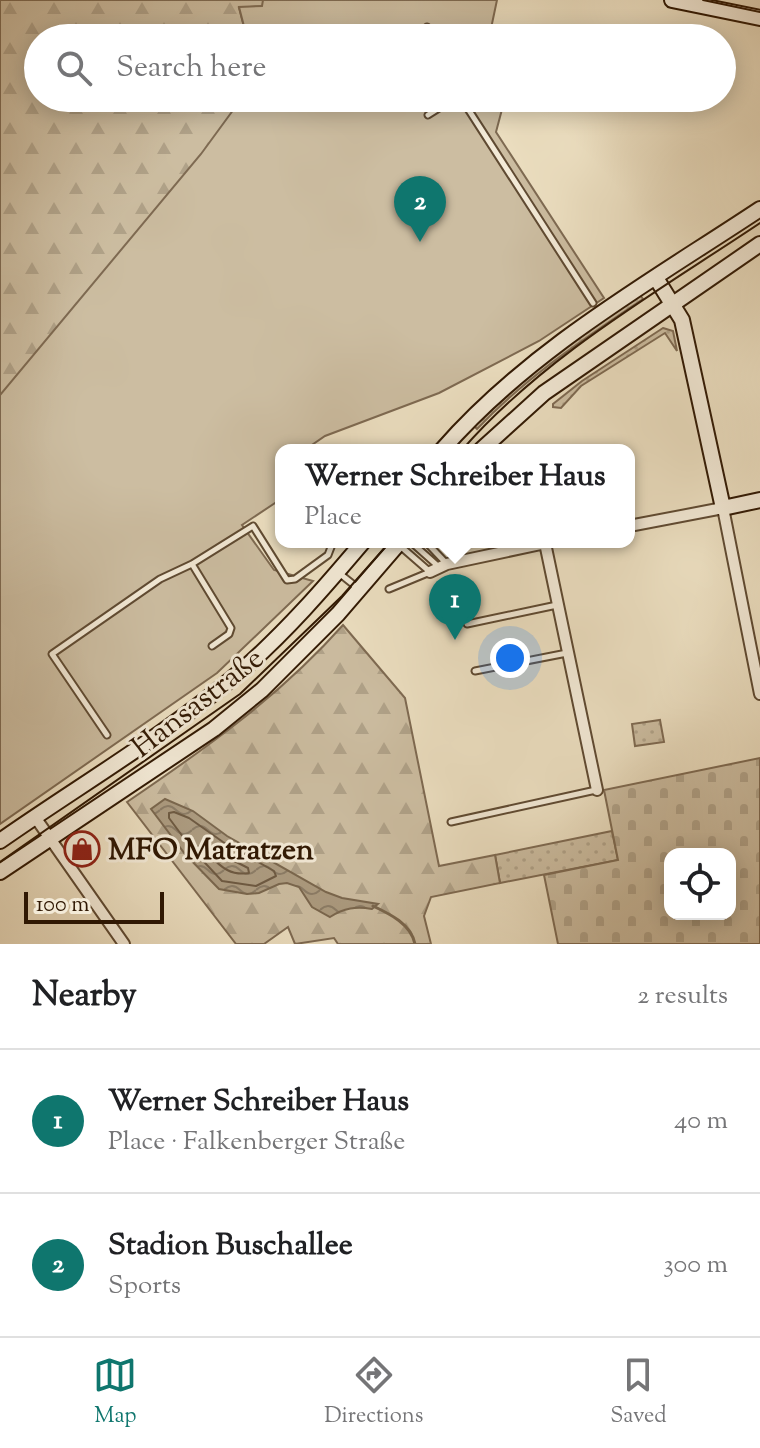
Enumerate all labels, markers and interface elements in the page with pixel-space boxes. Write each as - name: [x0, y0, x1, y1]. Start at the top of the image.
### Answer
- search box: [24, 24, 736, 112]
- icon: search: [52, 46, 96, 90]
- text: Search here: [116, 47, 266, 90]
- pin: 2: [394, 176, 446, 242]
- popup: [275, 444, 635, 548]
- text: Werner Schreiber Haus: [305, 456, 605, 499]
- text: Place: [305, 499, 362, 536]
- pin: 1: [429, 574, 481, 640]
- street label: Hansastraße: [123, 638, 274, 770]
- your location: [490, 638, 530, 678]
- shop icon: MFO Matratzen: [63, 830, 101, 868]
- place label: MFO Matratzen: [108, 830, 314, 873]
- map controls: [664, 848, 736, 920]
- button: locate: [664, 848, 736, 920]
- scale bar: [24, 888, 164, 924]
- text: 100 m: [36, 890, 89, 922]
- text: Nearby: [32, 972, 137, 1021]
- text: 2 results: [637, 978, 728, 1015]
- text: Werner Schreiber Haus: [108, 1081, 409, 1124]
- text: 1: [54, 1103, 62, 1140]
- text: 40 m: [674, 1103, 728, 1140]
- text: Place · Falkenberger Straße: [108, 1124, 405, 1161]
- text: Stadion Buschallee: [108, 1225, 353, 1268]
- text: 2: [52, 1247, 64, 1284]
- text: 300 m: [663, 1247, 728, 1284]
- text: Sports: [108, 1268, 181, 1305]
- tab: Map: [93, 1353, 137, 1433]
- tab: Directions: [324, 1353, 423, 1433]
- tab: Saved: [610, 1353, 667, 1433]

